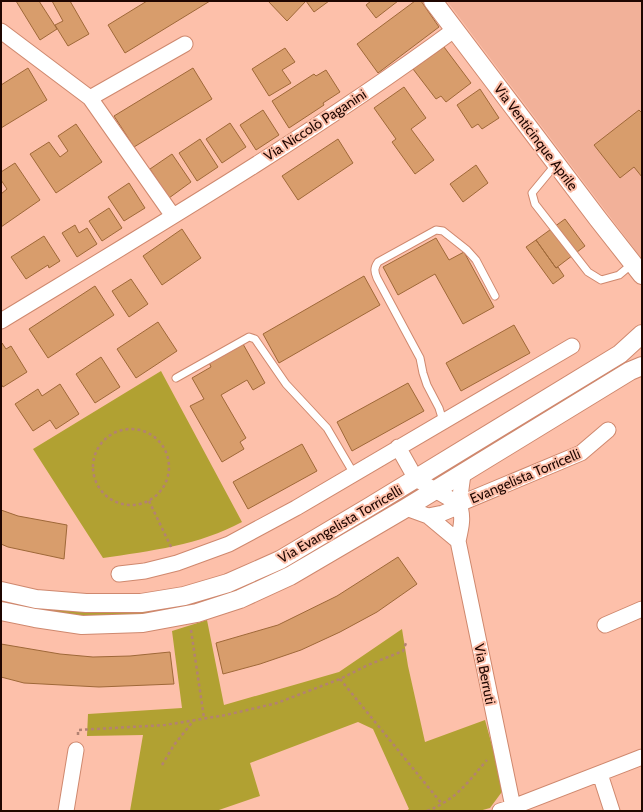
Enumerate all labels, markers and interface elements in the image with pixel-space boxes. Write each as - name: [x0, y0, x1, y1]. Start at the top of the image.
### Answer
- street label: Via Venticinque Aprile: [490, 80, 582, 194]
- street label: Via Niccolò Paganini: [260, 85, 370, 165]
- street label: Evangelista Torricelli: [467, 445, 583, 507]
- street label: Via Evangelista Torricelli: [275, 481, 405, 567]
- street label: Via Berruti: [470, 642, 500, 706]

